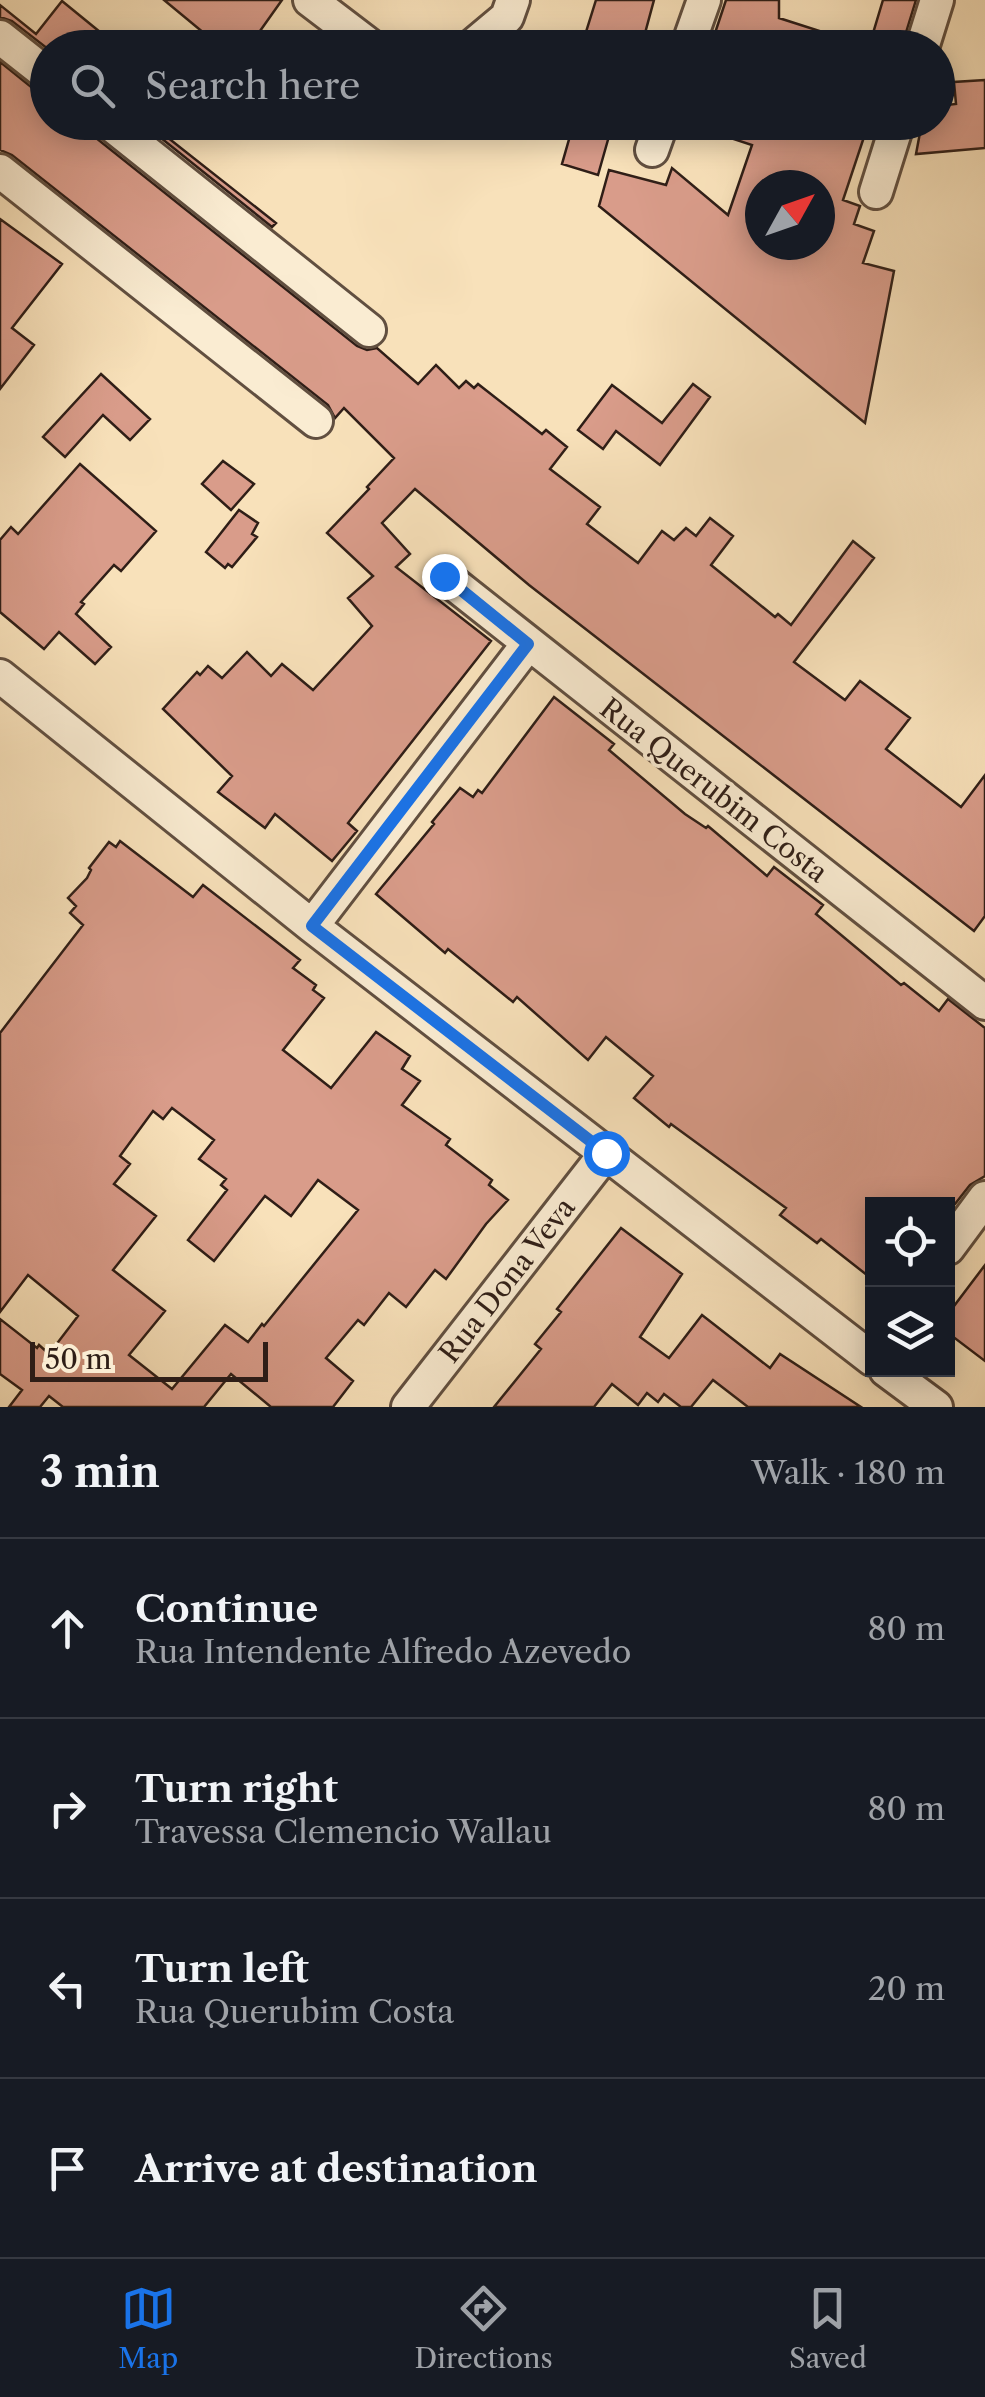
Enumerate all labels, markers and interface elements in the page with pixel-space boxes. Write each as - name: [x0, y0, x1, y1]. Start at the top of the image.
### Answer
- search box: [30, 30, 955, 140]
- icon: search: [65, 58, 120, 113]
- text: Search here: [145, 62, 360, 109]
- north arrow: [745, 170, 835, 260]
- route end: [422, 554, 468, 600]
- street label: Rua Querubim Costa: [594, 691, 835, 889]
- route start: [584, 1131, 630, 1177]
- street label: Rua Dona Veva: [432, 1191, 582, 1369]
- map controls: [865, 1197, 955, 1377]
- button: locate: [865, 1197, 955, 1287]
- button: layers: [865, 1287, 955, 1377]
- scale bar: [30, 1337, 268, 1382]
- text: 50 m: [45, 1342, 112, 1376]
- text: 3 min: [40, 1446, 160, 1498]
- text: Walk · 180 m: [752, 1453, 945, 1492]
- text: Continue: [135, 1585, 318, 1632]
- icon: ahead: [40, 1601, 95, 1656]
- text: 80 m: [867, 1609, 945, 1648]
- text: Rua Intendente Alfredo Azevedo: [135, 1632, 631, 1671]
- text: Turn right: [135, 1765, 338, 1812]
- icon: right: [40, 1781, 95, 1836]
- text: 80 m: [867, 1789, 945, 1828]
- text: Travessa Clemencio Wallau: [135, 1812, 552, 1851]
- text: Turn left: [135, 1945, 309, 1992]
- icon: left: [40, 1961, 95, 2016]
- text: 20 m: [868, 1969, 945, 2008]
- text: Rua Querubim Costa: [135, 1992, 454, 2031]
- icon: arrive: [40, 2141, 95, 2196]
- text: Arrive at destination: [135, 2145, 538, 2192]
- tab: Map: [118, 2281, 178, 2375]
- tab: Directions: [414, 2281, 553, 2375]
- tab: Saved: [789, 2281, 867, 2375]

